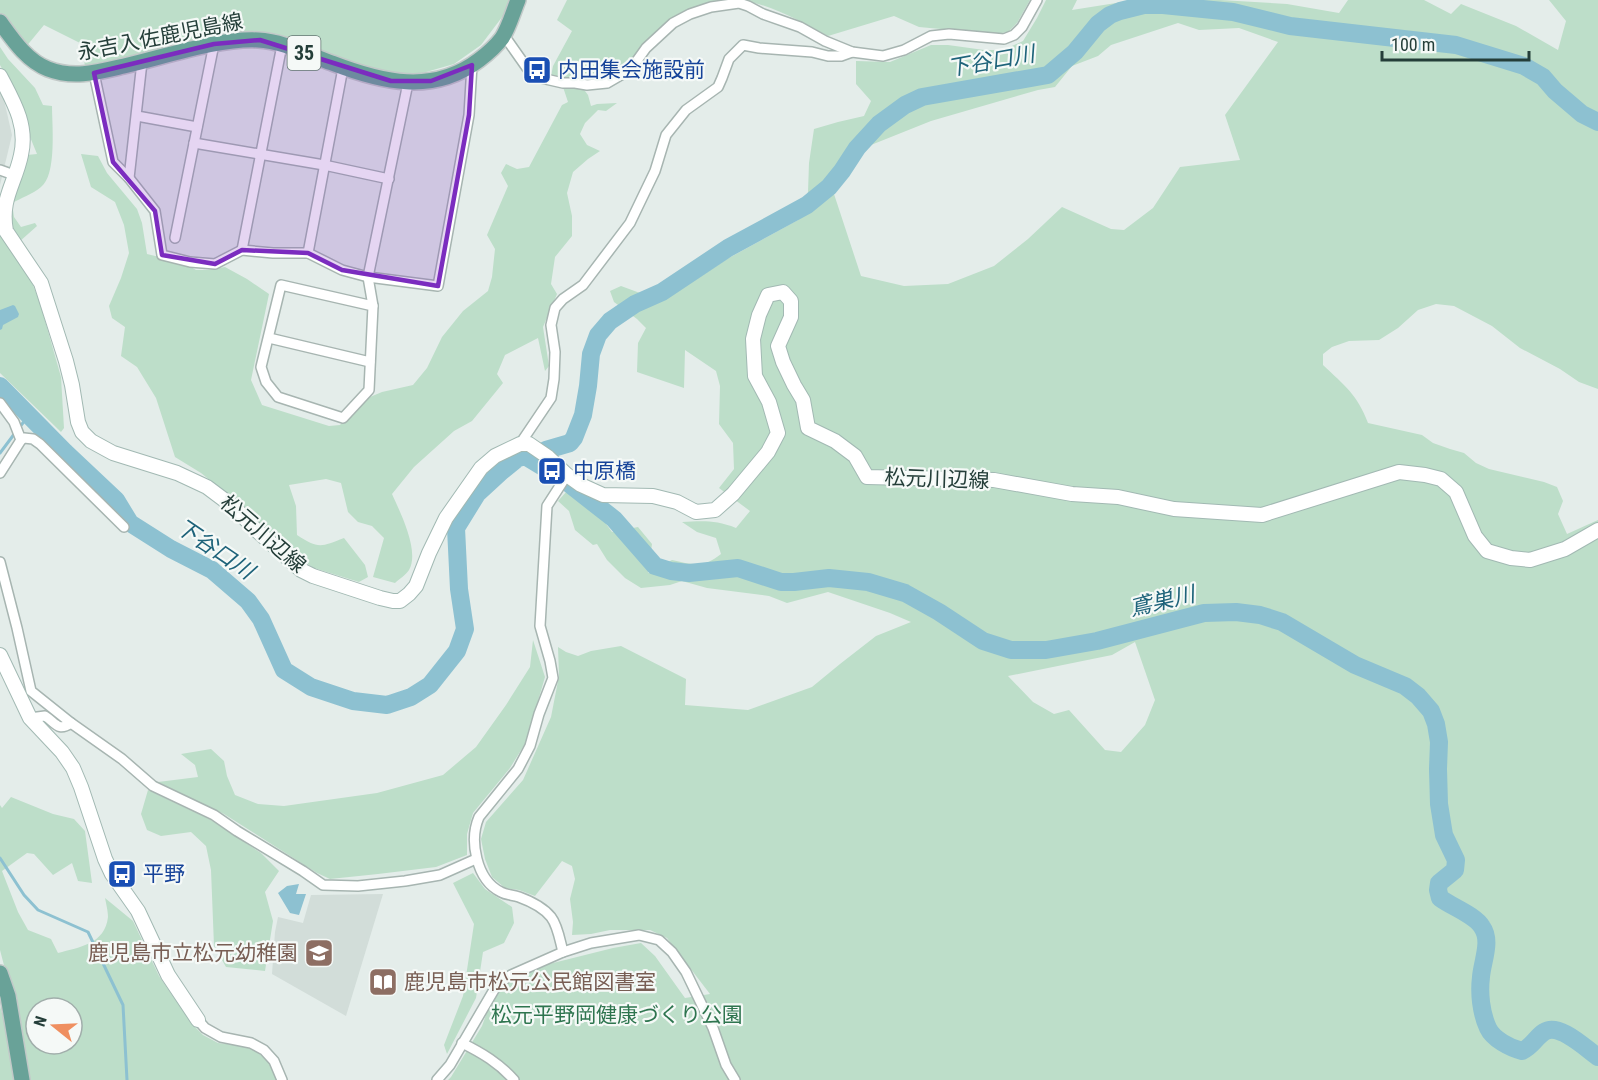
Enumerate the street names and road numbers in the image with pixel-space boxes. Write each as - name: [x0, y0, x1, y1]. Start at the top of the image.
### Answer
- street label: 永吉入佐鹿児島線: [75, 9, 245, 65]
- road number: 35: [288, 36, 320, 70]
- street label: 松元川辺線: [884, 465, 990, 493]
- street label: 松元川辺線: [216, 491, 310, 577]

